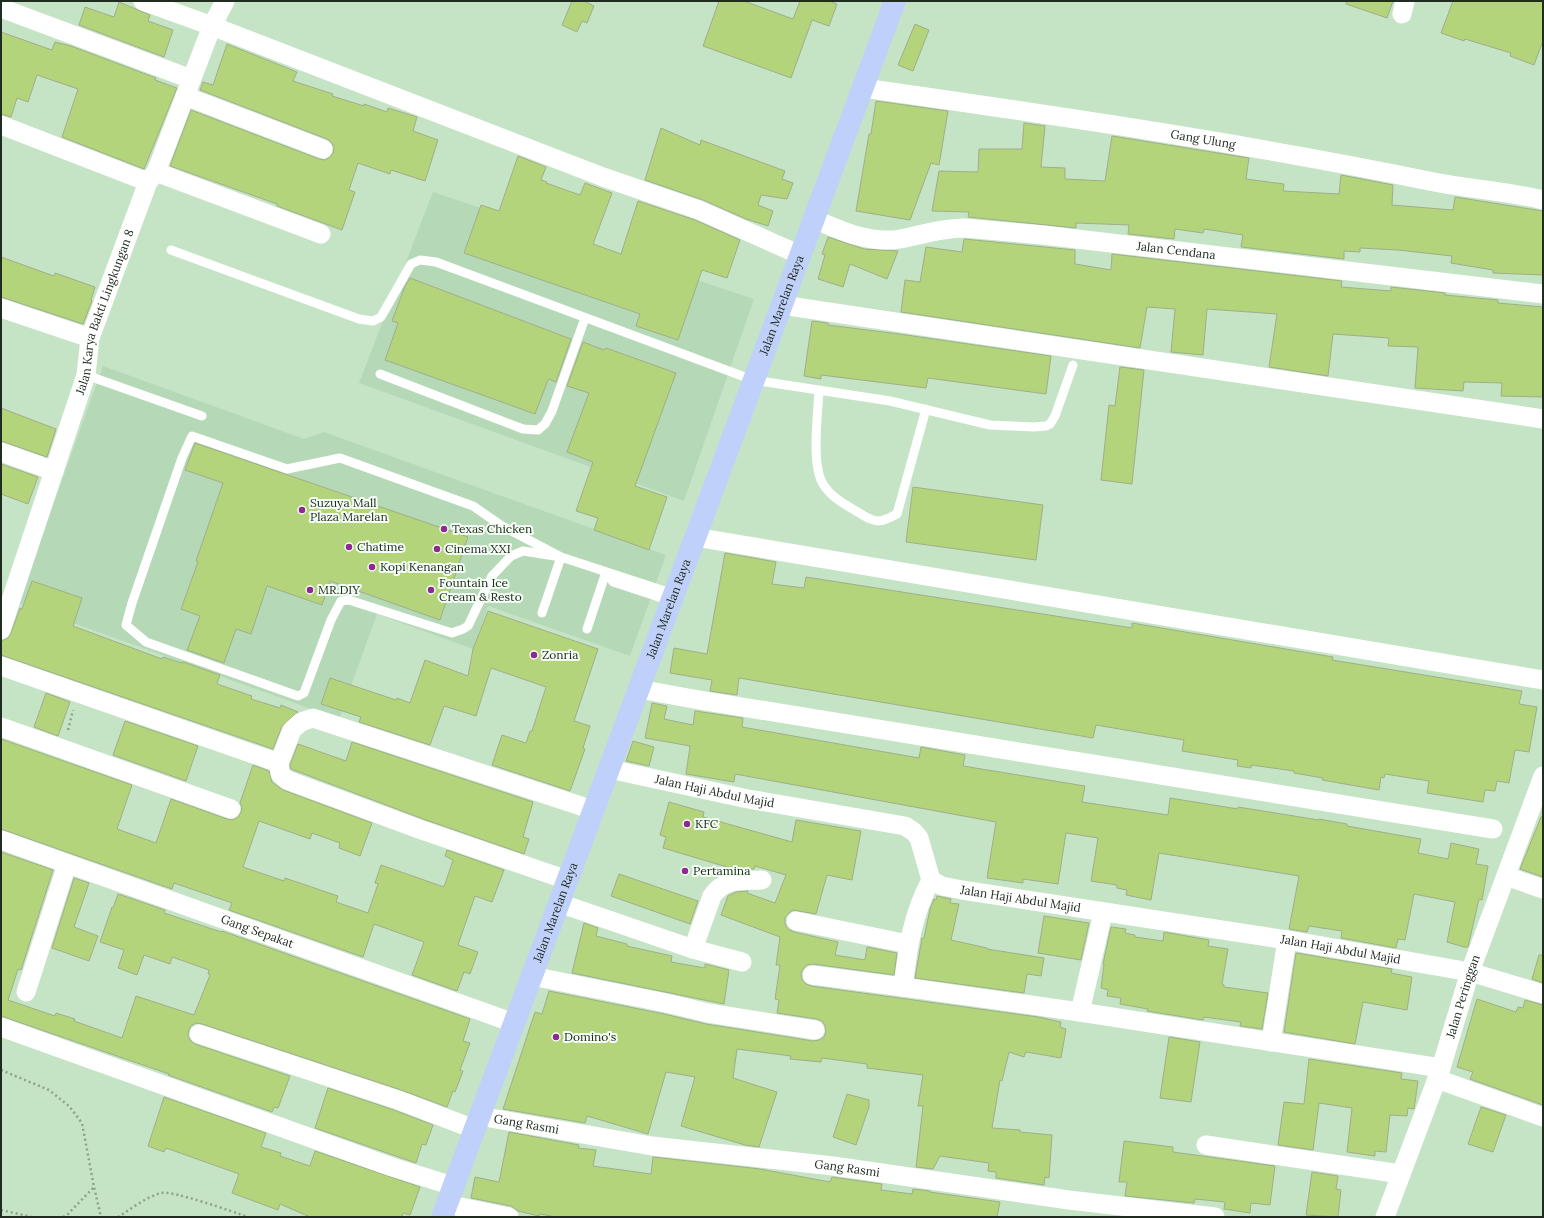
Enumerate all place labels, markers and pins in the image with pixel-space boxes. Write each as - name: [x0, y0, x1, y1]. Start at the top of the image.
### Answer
- place label: Suzuya Mall Plaza Marelan: [310, 495, 388, 524]
- marker: Suzuya Mall Plaza Marelan: [297, 505, 307, 515]
- place label: Texas Chicken: [452, 521, 532, 536]
- marker: Texas Chicken: [439, 524, 449, 534]
- place label: Chatime: [357, 539, 404, 554]
- place label: Cinema XXI: [445, 541, 511, 556]
- marker: Chatime: [344, 542, 354, 552]
- marker: Cinema XXI: [432, 544, 442, 554]
- place label: Kopi Kenangan: [380, 559, 464, 574]
- marker: Kopi Kenangan: [367, 562, 377, 572]
- place label: Fountain Ice Cream & Resto: [439, 575, 522, 604]
- place label: MR.DIY: [318, 582, 360, 597]
- marker: MR.DIY: [305, 585, 315, 595]
- marker: Fountain Ice Cream & Resto: [426, 585, 436, 595]
- place label: Zonria: [542, 647, 578, 662]
- marker: Zonria: [529, 650, 539, 660]
- place label: KFC: [695, 816, 719, 831]
- marker: KFC: [682, 819, 692, 829]
- place label: Pertamina: [693, 863, 750, 878]
- marker: Pertamina: [680, 866, 690, 876]
- place label: Domino's: [564, 1029, 617, 1044]
- marker: Domino's: [551, 1032, 561, 1042]

